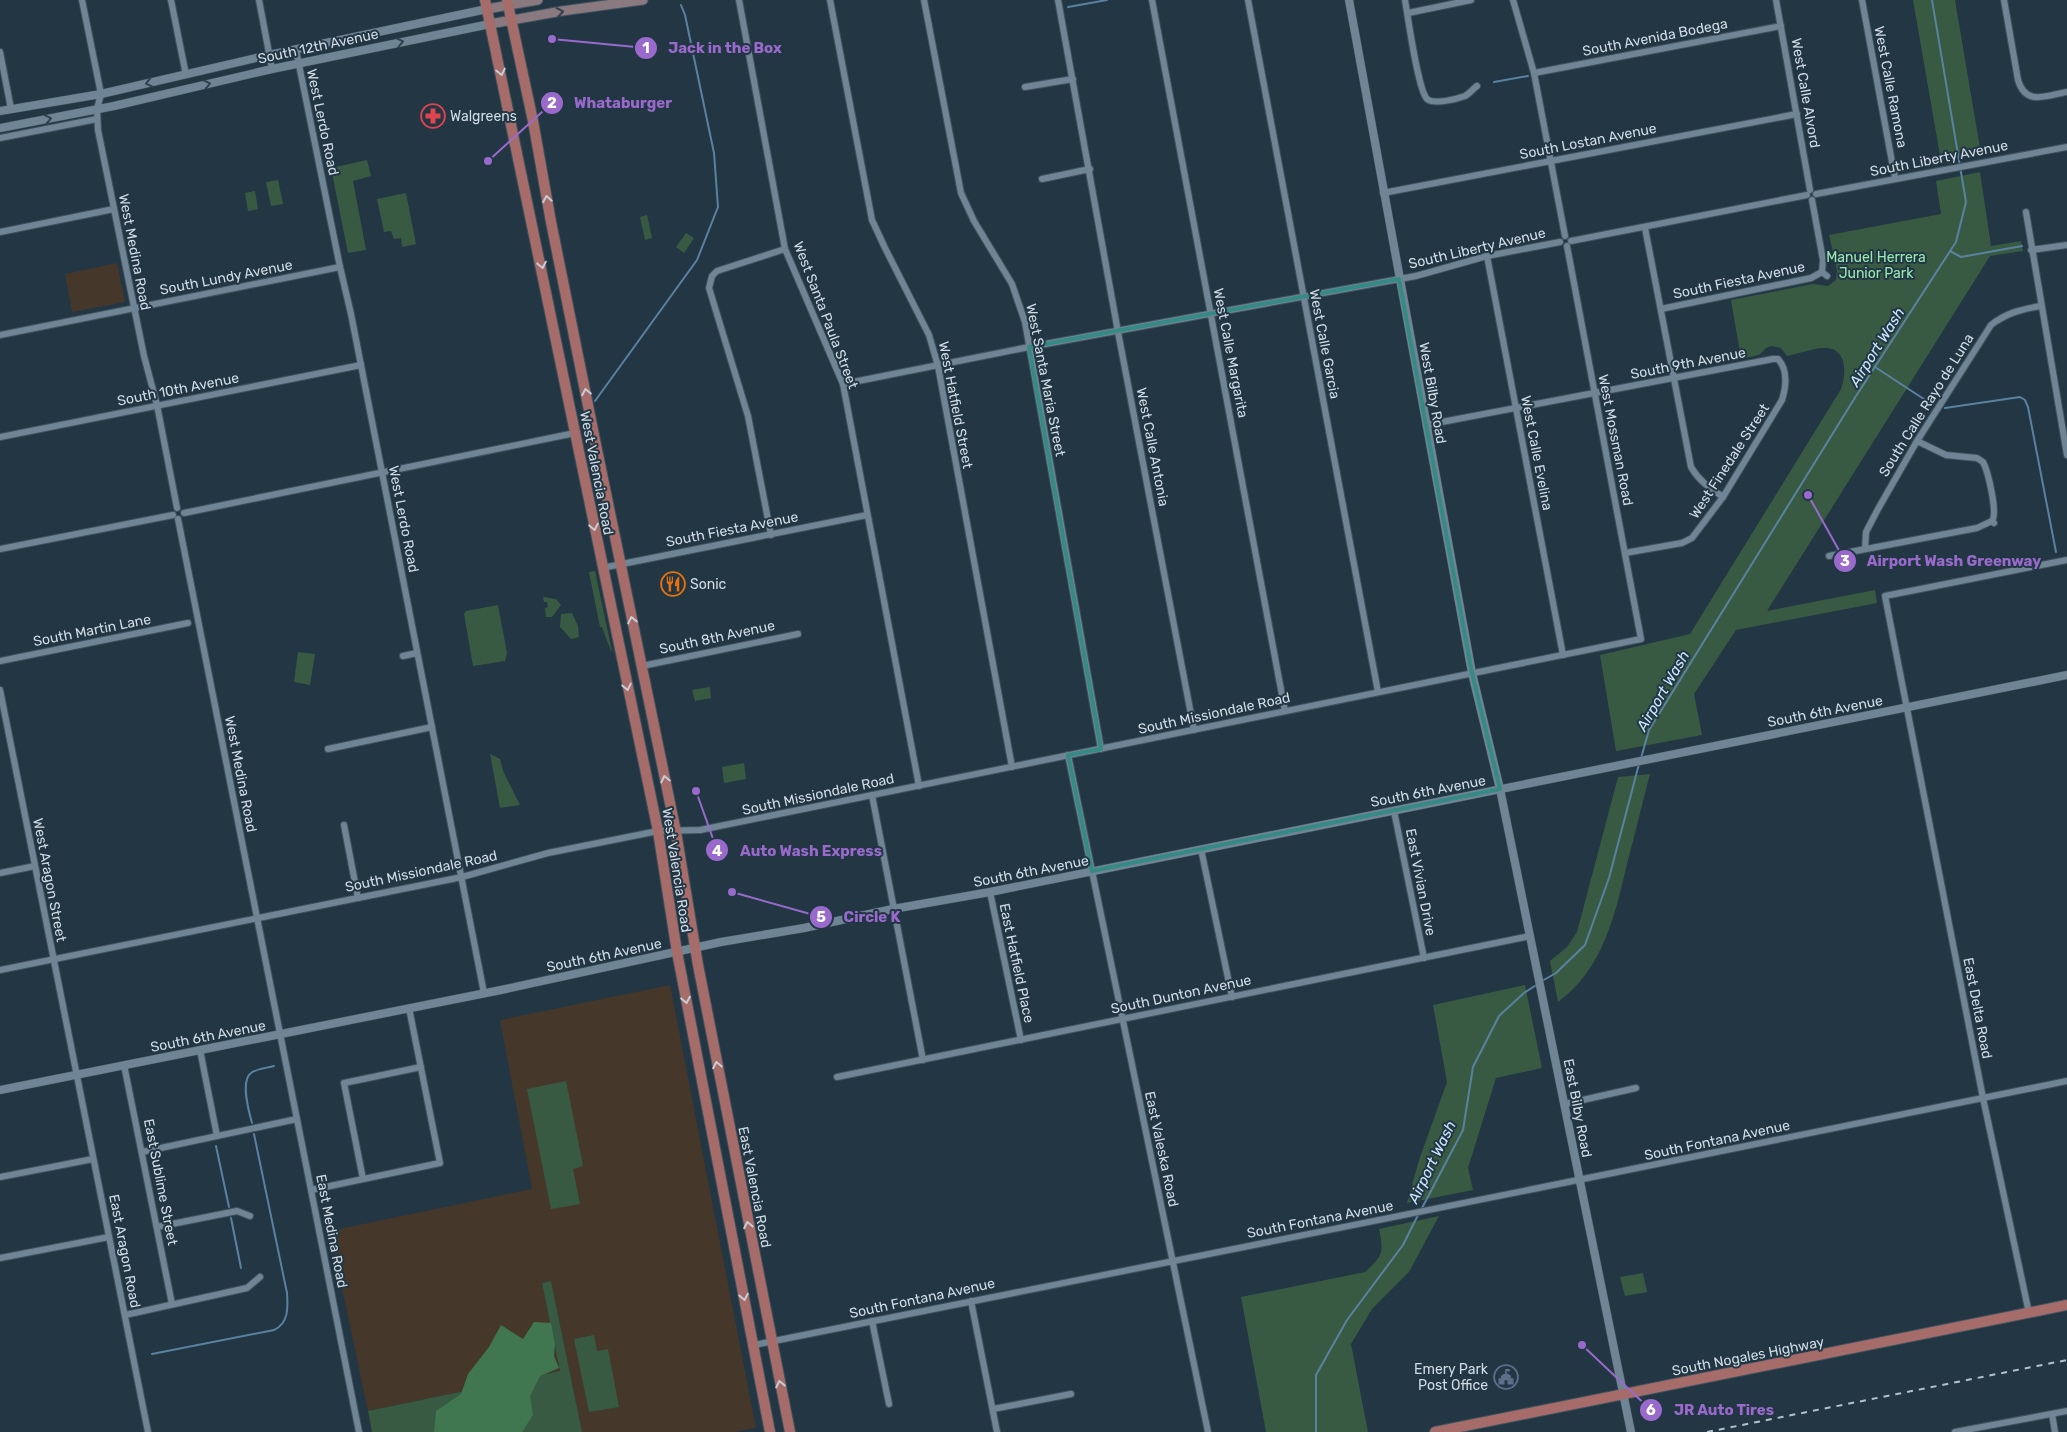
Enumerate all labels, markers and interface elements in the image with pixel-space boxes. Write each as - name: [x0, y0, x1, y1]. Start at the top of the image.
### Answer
- one-way arrow: [555, 7, 564, 17]
- street label: South Avenida Bodega: [1581, 15, 1729, 60]
- street label: South 12th Avenue: [256, 25, 380, 68]
- street label: West Calle Ramona: [1870, 25, 1911, 149]
- callout: Jack in the Box: [634, 33, 792, 63]
- one-way arrow: [395, 37, 404, 48]
- street label: West Calle Alvord: [1787, 37, 1824, 149]
- text: 1: [642, 39, 650, 57]
- text: Jack in the Box: [668, 39, 782, 57]
- street label: West Lerdo Road: [303, 67, 342, 177]
- one-way arrow: [495, 68, 505, 76]
- one-way arrow: [144, 77, 153, 88]
- one-way arrow: [202, 80, 210, 90]
- callout: Whataburger: [539, 88, 682, 118]
- text: 2: [547, 94, 557, 112]
- text: Whataburger: [574, 94, 672, 112]
- pharmacy icon: Walgreens: [420, 103, 446, 129]
- place label: Walgreens: [450, 108, 517, 125]
- one-way arrow: [43, 114, 52, 124]
- street label: South Lostan Avenue: [1518, 120, 1658, 163]
- street label: South Liberty Avenue: [1869, 137, 2010, 180]
- street label: West Medina Road: [115, 192, 154, 312]
- one-way arrow: [543, 194, 553, 203]
- street label: South Liberty Avenue: [1407, 224, 1548, 273]
- street label: West Santa Paula Street: [790, 239, 862, 392]
- park label: Manuel Herrera Junior Park: [1826, 249, 1926, 282]
- street label: South Lundy Avenue: [158, 256, 294, 299]
- street label: South Fiesta Avenue: [1672, 258, 1807, 303]
- one-way arrow: [536, 261, 546, 270]
- street label: West Calle Margarita: [1210, 287, 1251, 419]
- street label: West Calle Garcia: [1306, 288, 1343, 400]
- street label: West Santa Maria Street: [1022, 302, 1069, 459]
- water label: Airport Wash: [1845, 304, 1908, 391]
- street label: South Calle Rayo de Luna: [1875, 331, 1977, 480]
- street label: West Hatfield Street: [935, 340, 976, 471]
- street label: West Bilby Road: [1415, 341, 1450, 445]
- street label: South 9th Avenue: [1629, 344, 1747, 383]
- street label: South 10th Avenue: [116, 369, 241, 410]
- street label: West Mossman Road: [1594, 373, 1637, 507]
- street label: West Calle Antonia: [1133, 386, 1172, 508]
- one-way arrow: [581, 388, 591, 397]
- street label: West Calle Evelina: [1517, 394, 1556, 512]
- street label: West Finedale Street: [1686, 400, 1773, 522]
- street label: West Valencia Road: [576, 410, 617, 536]
- street label: West Lerdo Road: [385, 464, 422, 574]
- street label: South Fiesta Avenue: [664, 508, 800, 551]
- one-way arrow: [588, 523, 599, 532]
- callout: Airport Wash Greenway: [1832, 546, 2052, 576]
- text: 3: [1840, 552, 1850, 570]
- text: Airport Wash Greenway: [1867, 552, 2041, 570]
- restaurant icon: Sonic: [660, 571, 686, 597]
- place label: Sonic: [690, 576, 727, 593]
- street label: South Martin Lane: [32, 611, 153, 650]
- one-way arrow: [627, 616, 638, 625]
- street label: South 8th Avenue: [658, 617, 777, 658]
- water label: Airport Wash: [1632, 648, 1693, 735]
- one-way arrow: [621, 682, 632, 691]
- street label: South Missiondale Road: [1136, 689, 1292, 738]
- street label: South 6th Avenue: [1766, 692, 1884, 731]
- street label: West Medina Road: [221, 714, 260, 834]
- street label: South Missiondale Road: [740, 770, 896, 819]
- street label: South 6th Avenue: [1369, 772, 1487, 811]
- one-way arrow: [661, 775, 671, 784]
- street label: West Valencia Road: [658, 807, 695, 933]
- street label: West Aragon Street: [29, 817, 70, 944]
- street label: East Vivian Drive: [1402, 827, 1439, 937]
- callout: Auto Wash Express: [705, 835, 892, 865]
- text: 4: [712, 842, 722, 860]
- text: Auto Wash Express: [740, 842, 882, 860]
- street label: South Missiondale Road: [343, 847, 499, 896]
- street label: South 6th Avenue: [972, 852, 1090, 891]
- callout: Circle K: [808, 902, 910, 932]
- street label: East Hatfield Place: [996, 902, 1038, 1025]
- text: 5: [816, 908, 826, 926]
- text: Circle K: [844, 908, 900, 926]
- street label: South 6th Avenue: [545, 935, 663, 976]
- street label: East Delta Road: [1959, 956, 1996, 1060]
- street label: South Dunton Avenue: [1109, 971, 1253, 1018]
- one-way arrow: [680, 996, 691, 1005]
- street label: South 6th Avenue: [149, 1017, 267, 1056]
- street label: East Bilby Road: [1560, 1057, 1595, 1159]
- one-way arrow: [713, 1061, 723, 1070]
- street label: East Valeska Road: [1141, 1090, 1182, 1208]
- street label: East Sublime Street: [140, 1117, 181, 1247]
- street label: South Fontana Avenue: [1643, 1117, 1792, 1164]
- water label: Airport Wash: [1404, 1118, 1460, 1207]
- street label: East Valencia Road: [734, 1125, 775, 1249]
- street label: East Medina Road: [312, 1173, 351, 1290]
- street label: East Aragon Road: [105, 1193, 144, 1309]
- street label: South Fontana Avenue: [1246, 1197, 1395, 1242]
- one-way arrow: [744, 1220, 754, 1229]
- street label: South Fontana Avenue: [848, 1275, 997, 1322]
- one-way arrow: [739, 1293, 749, 1301]
- street label: South Nogales Highway: [1671, 1333, 1826, 1380]
- place label: Emery Park Post Office: [1414, 1361, 1489, 1394]
- public building icon: Emery Park Post Office: [1493, 1364, 1519, 1390]
- one-way arrow: [775, 1380, 786, 1389]
- callout: JR Auto Tires: [1638, 1395, 1784, 1425]
- text: 6: [1646, 1401, 1656, 1419]
- text: JR Auto Tires: [1674, 1401, 1774, 1419]

